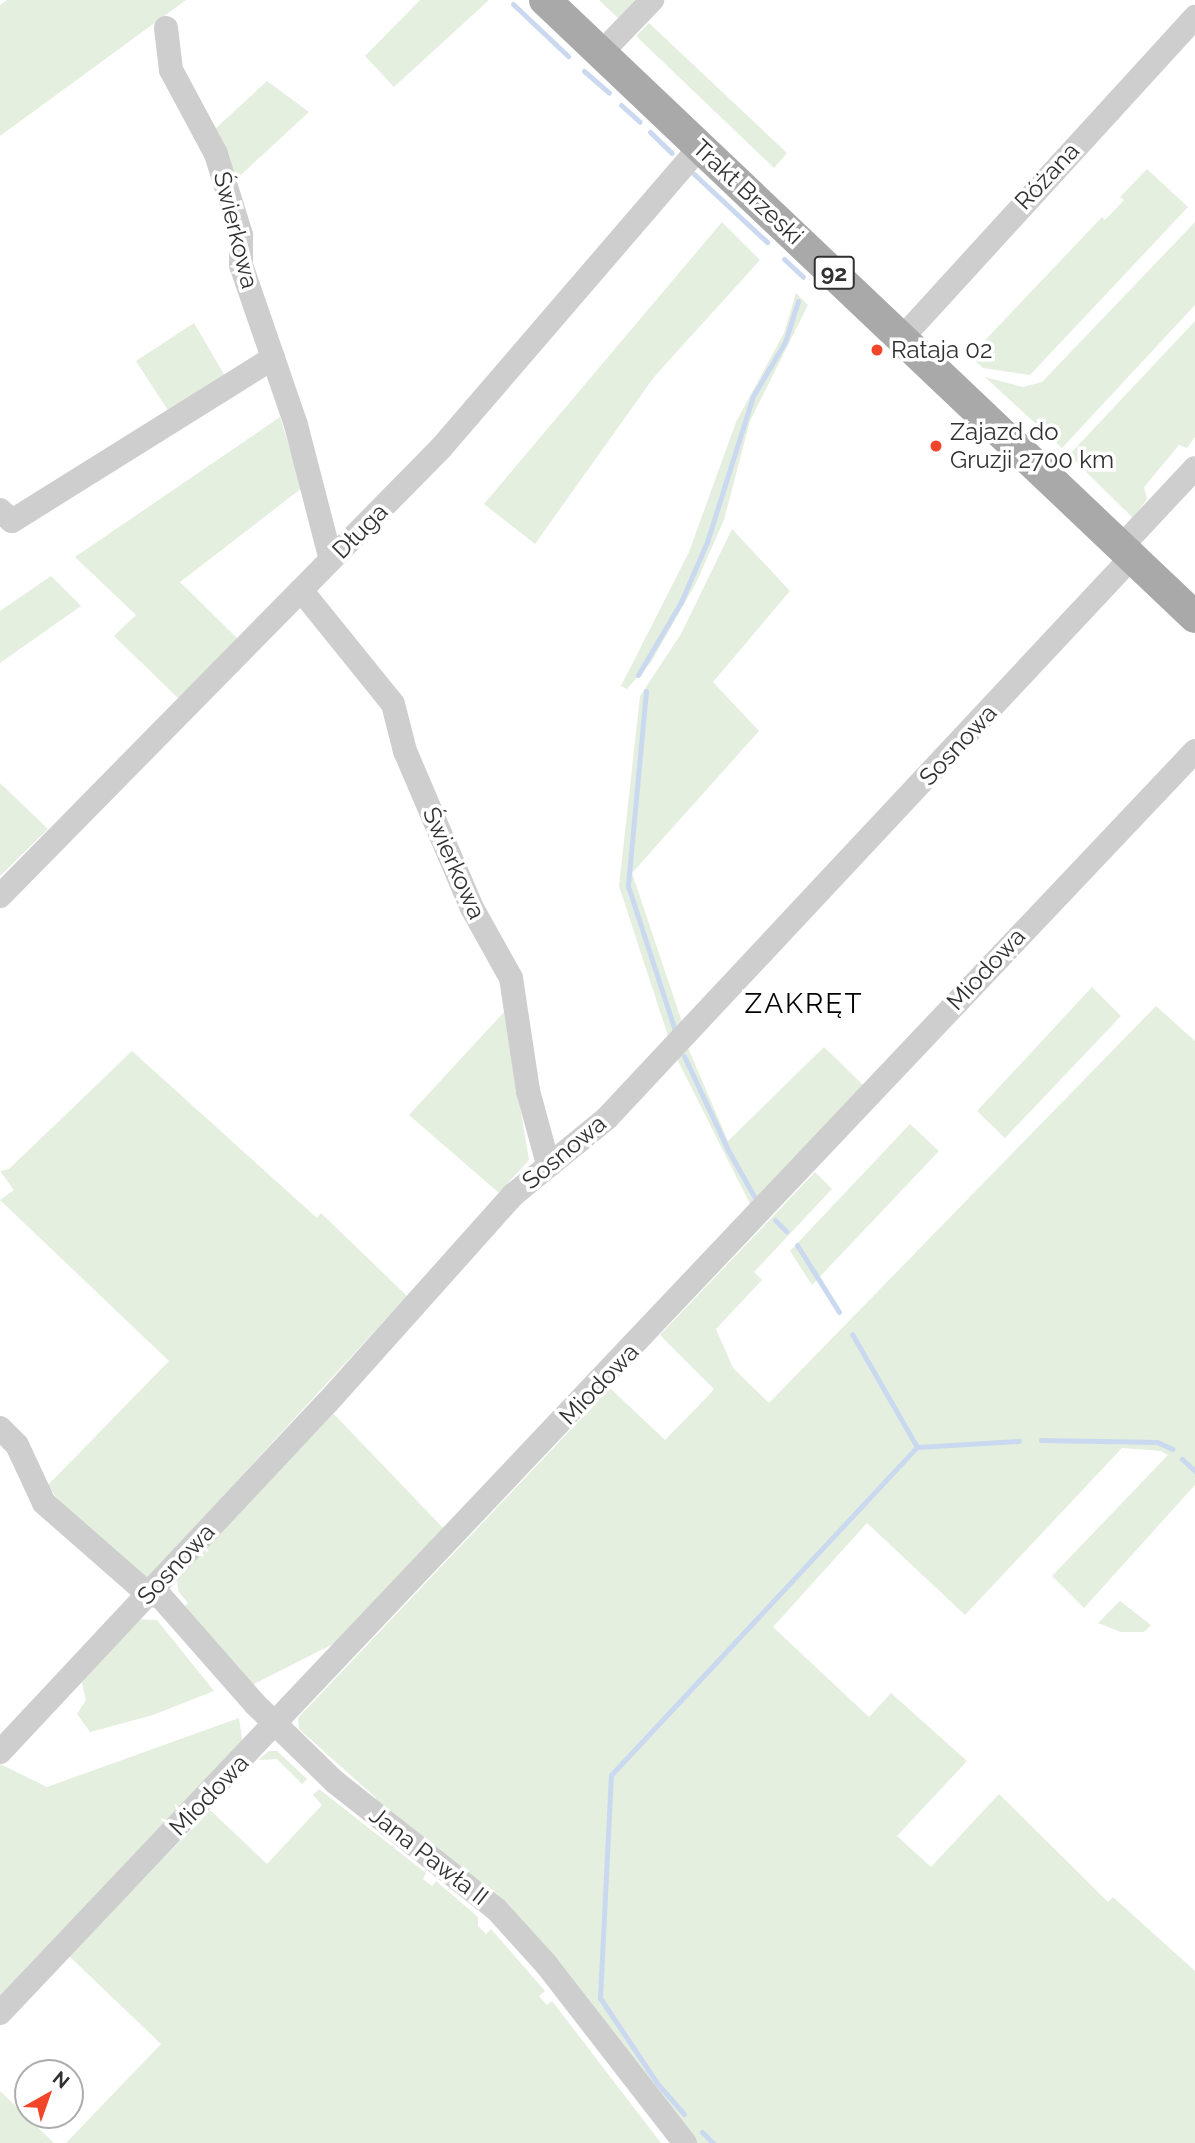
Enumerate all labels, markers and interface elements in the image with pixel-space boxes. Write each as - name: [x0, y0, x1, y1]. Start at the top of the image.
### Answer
- street label: Trakt Brzeski: [687, 134, 809, 250]
- street label: Różana: [1009, 136, 1085, 216]
- street label: Świerkowa: [208, 168, 264, 292]
- road number: 92: [813, 254, 855, 292]
- place label: Rataja 02: [891, 336, 992, 364]
- marker: Rataja 02: [869, 342, 885, 358]
- place label: Zajazd do Gruzji 2700 km: [950, 418, 1114, 474]
- marker: Zajazd do Gruzji 2700 km: [928, 438, 944, 454]
- street label: Długa: [326, 497, 394, 565]
- street label: Sosnowa: [913, 698, 1003, 792]
- street label: Świerkowa: [417, 803, 491, 923]
- street label: Miodowa: [941, 922, 1031, 1016]
- district label: ZAKRĘT: [745, 987, 863, 1021]
- street label: Sosnowa: [516, 1109, 612, 1195]
- street label: Miodowa: [553, 1337, 645, 1431]
- street label: Sosnowa: [131, 1517, 221, 1611]
- street label: Miodowa: [163, 1748, 255, 1842]
- street label: Jana Pawła II: [364, 1801, 494, 1911]
- north arrow: [14, 2059, 84, 2129]
- text: N: [49, 2066, 74, 2093]

